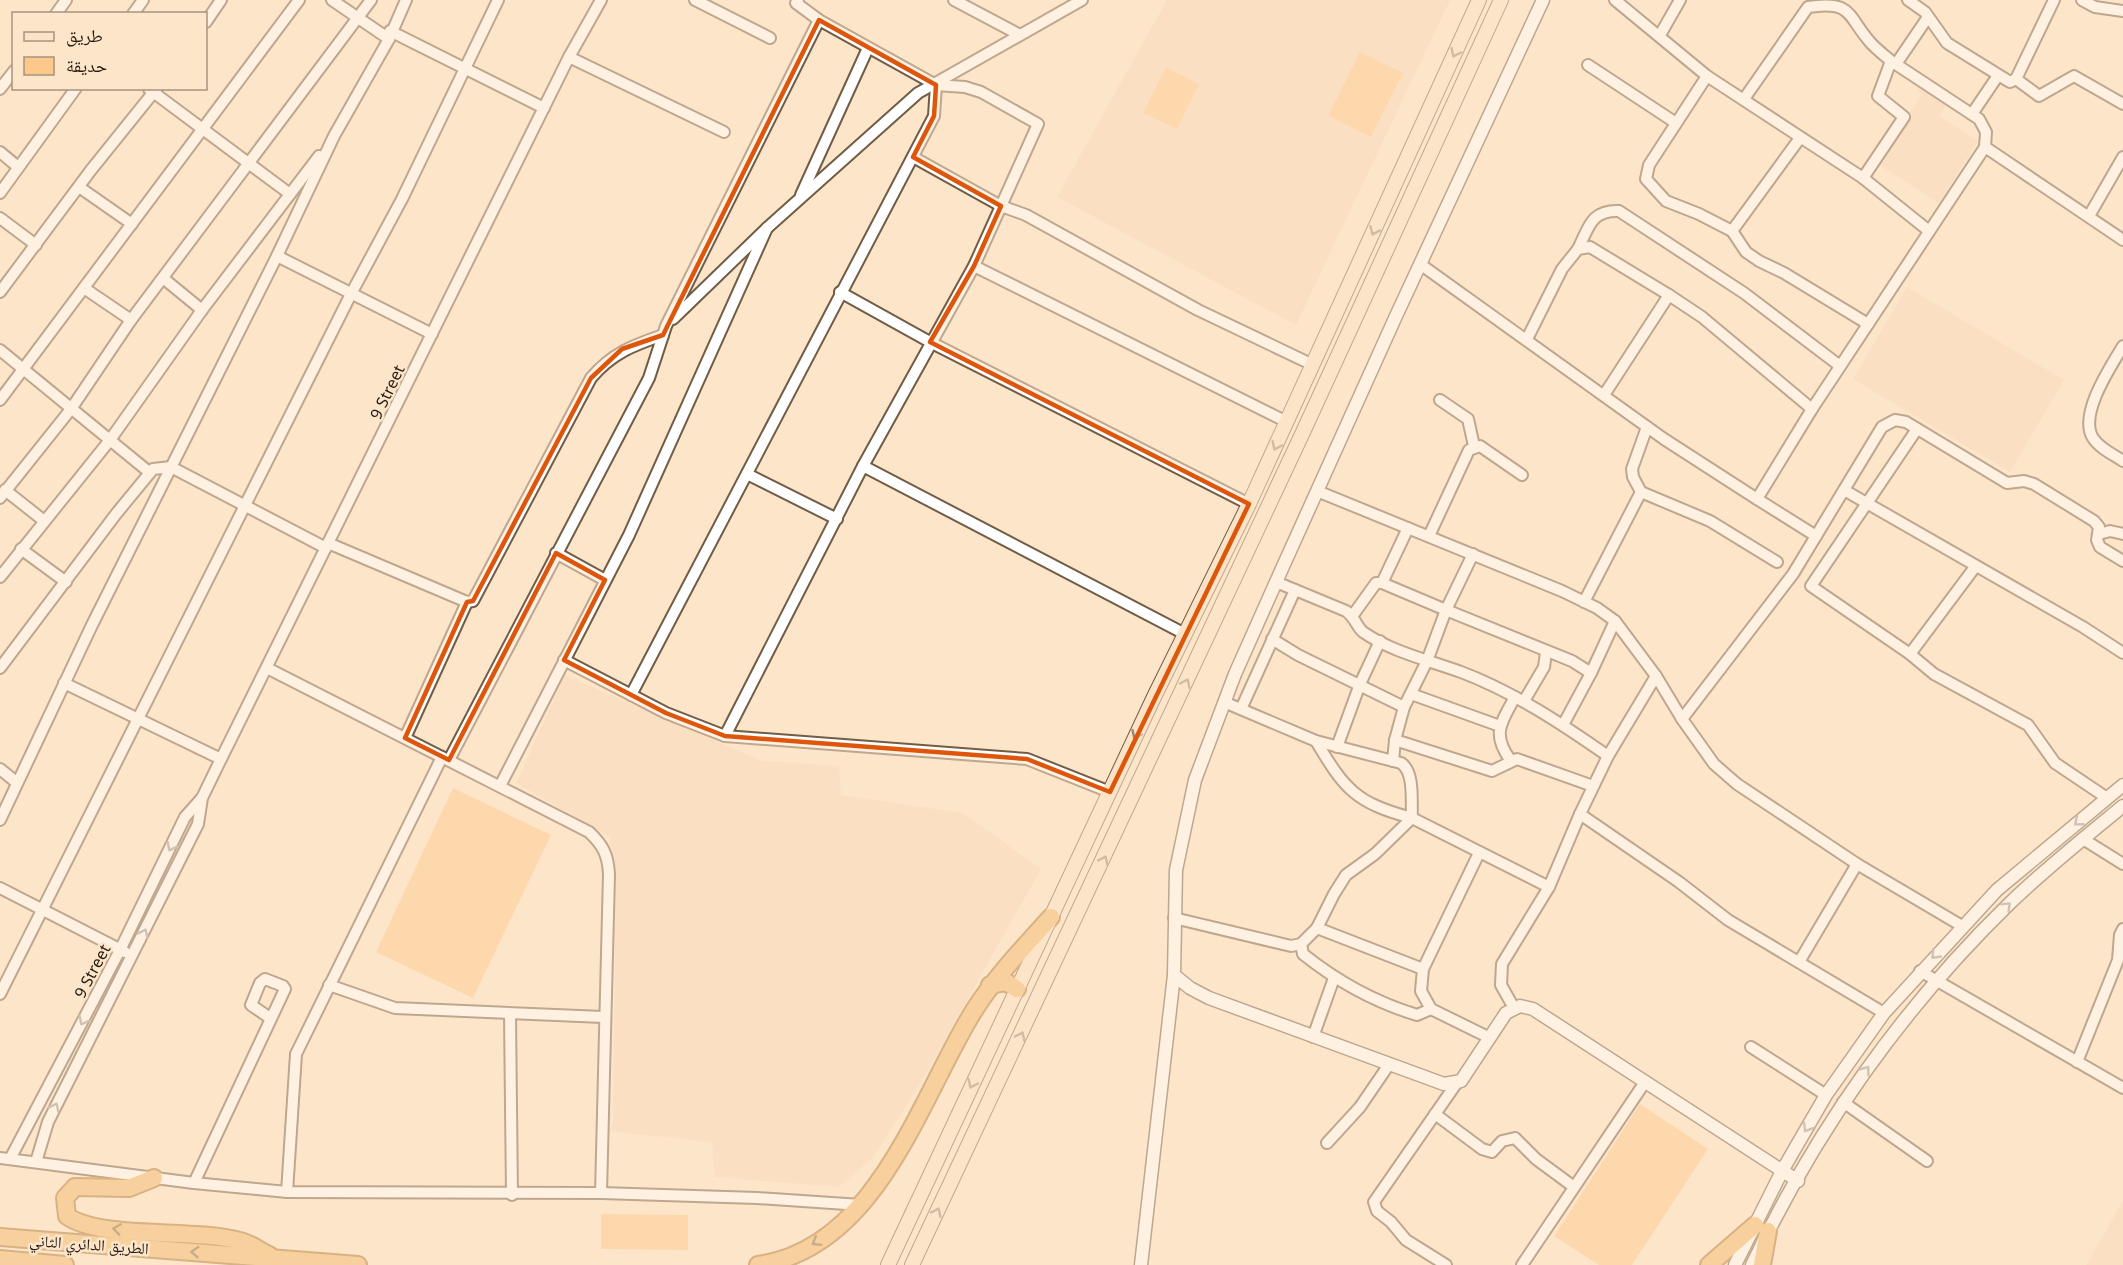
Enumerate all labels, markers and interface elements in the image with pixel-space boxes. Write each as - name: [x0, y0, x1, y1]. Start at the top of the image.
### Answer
- legend: [12, 12, 207, 90]
- text: طريق: [66, 23, 103, 47]
- one-way arrow: [1450, 47, 1462, 58]
- text: حديقة: [66, 53, 107, 77]
- one-way arrow: [1369, 224, 1381, 235]
- street label: 9 Street: [364, 361, 410, 423]
- one-way arrow: [1271, 440, 1283, 451]
- one-way arrow: [1179, 678, 1191, 689]
- one-way arrow: [1132, 729, 1144, 740]
- one-way arrow: [2074, 815, 2085, 826]
- one-way arrow: [166, 840, 178, 851]
- one-way arrow: [1096, 855, 1108, 866]
- one-way arrow: [2000, 903, 2011, 913]
- one-way arrow: [137, 929, 148, 940]
- street label: 9 Street: [69, 940, 115, 1002]
- one-way arrow: [1932, 948, 1943, 959]
- one-way arrow: [79, 1015, 90, 1025]
- one-way arrow: [1013, 1031, 1025, 1042]
- one-way arrow: [1859, 1065, 1870, 1076]
- one-way arrow: [968, 1078, 980, 1089]
- one-way arrow: [48, 1102, 60, 1113]
- one-way arrow: [1803, 1122, 1814, 1132]
- one-way arrow: [930, 1208, 942, 1219]
- one-way arrow: [112, 1223, 121, 1235]
- street label: الطريق الدائري الثاني: [28, 1229, 149, 1261]
- one-way arrow: [812, 1235, 822, 1247]
- one-way arrow: [191, 1246, 200, 1259]

